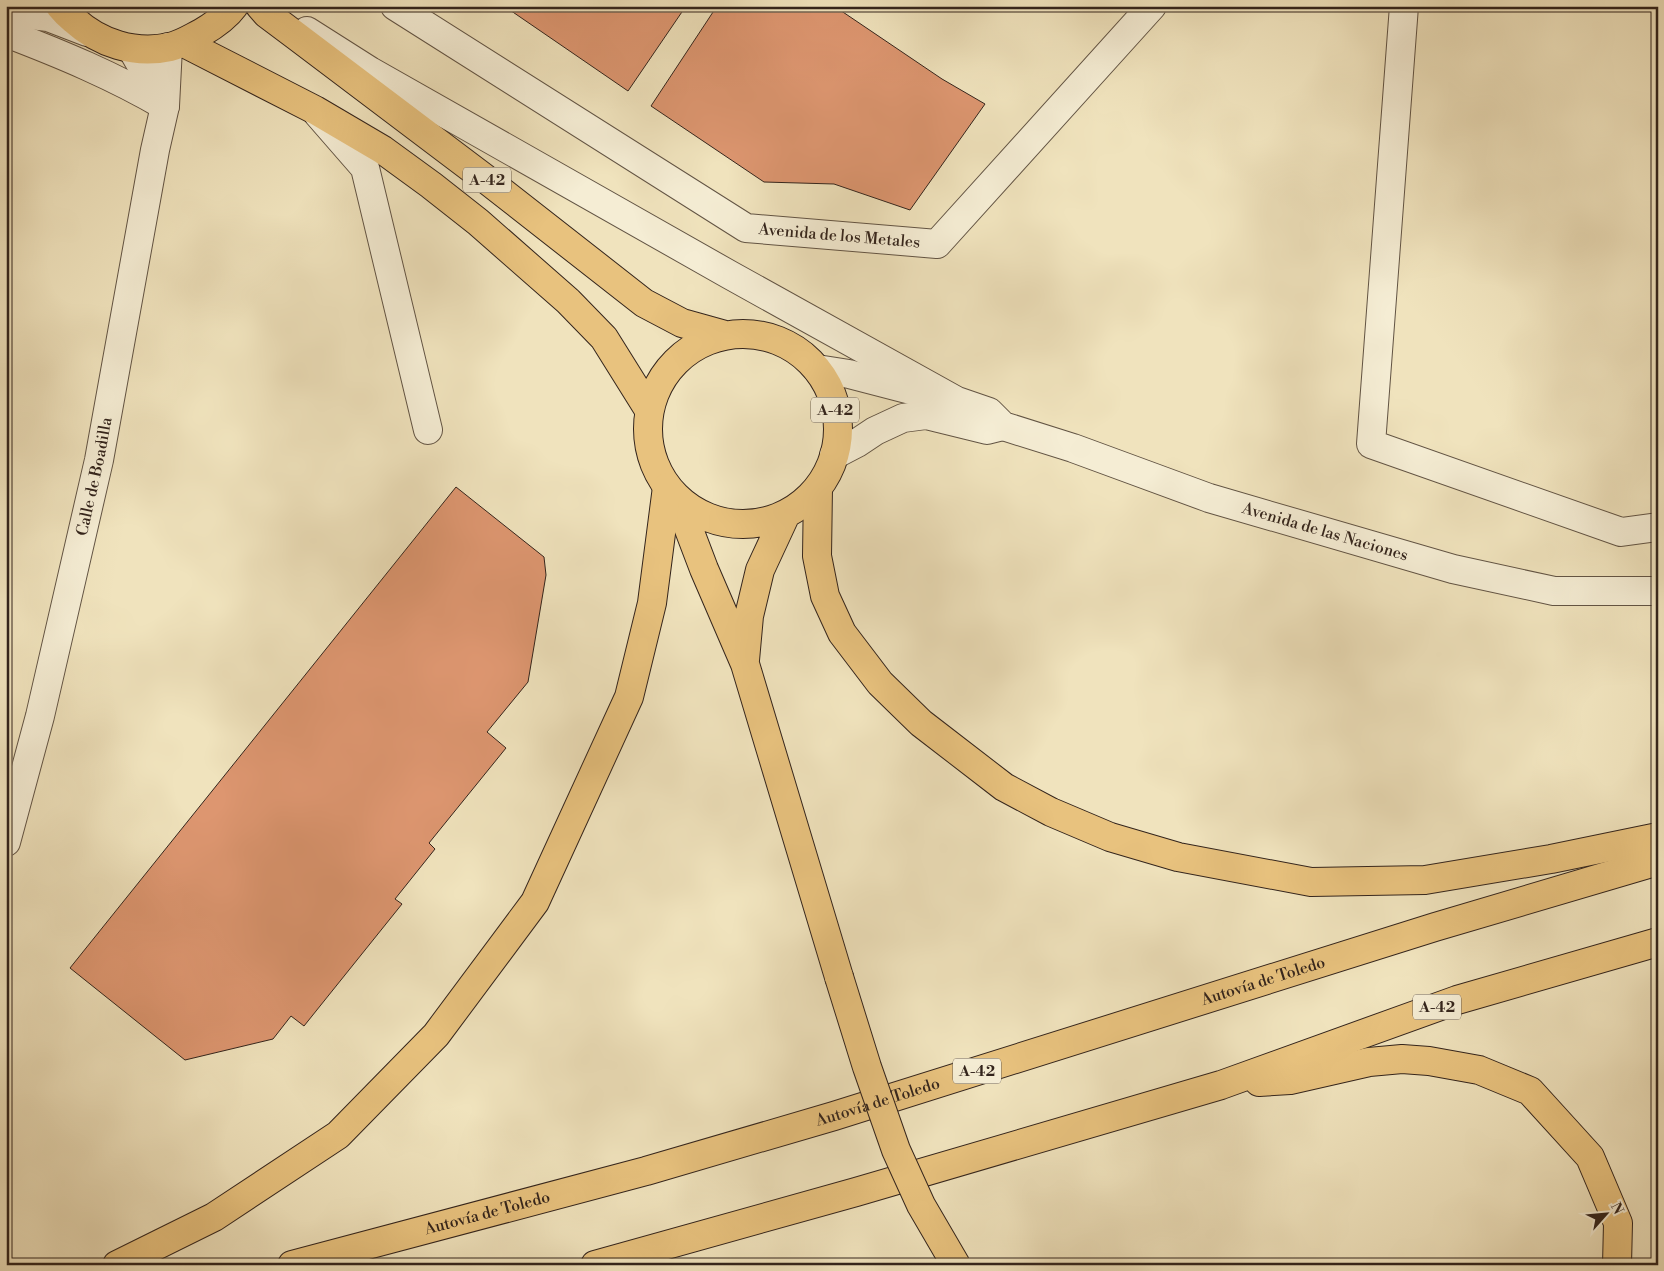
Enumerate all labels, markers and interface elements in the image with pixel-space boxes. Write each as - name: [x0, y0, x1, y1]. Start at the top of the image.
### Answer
- road number: A-42: [463, 168, 511, 192]
- street label: Avenida de los Metales: [757, 219, 921, 253]
- road number: A-42: [811, 398, 859, 422]
- street label: Calle de Boadilla: [72, 415, 117, 538]
- street label: Avenida de las Naciones: [1239, 498, 1411, 565]
- street label: Autovía de Toledo: [1198, 952, 1328, 1010]
- road number: A-42: [1413, 994, 1461, 1020]
- road number: A-42: [953, 1058, 1001, 1084]
- street label: Autovía de Toledo: [812, 1073, 942, 1131]
- street label: Autovía de Toledo: [421, 1187, 552, 1240]
- north arrow: [1582, 1188, 1632, 1238]
- text: N: [1606, 1200, 1627, 1218]

